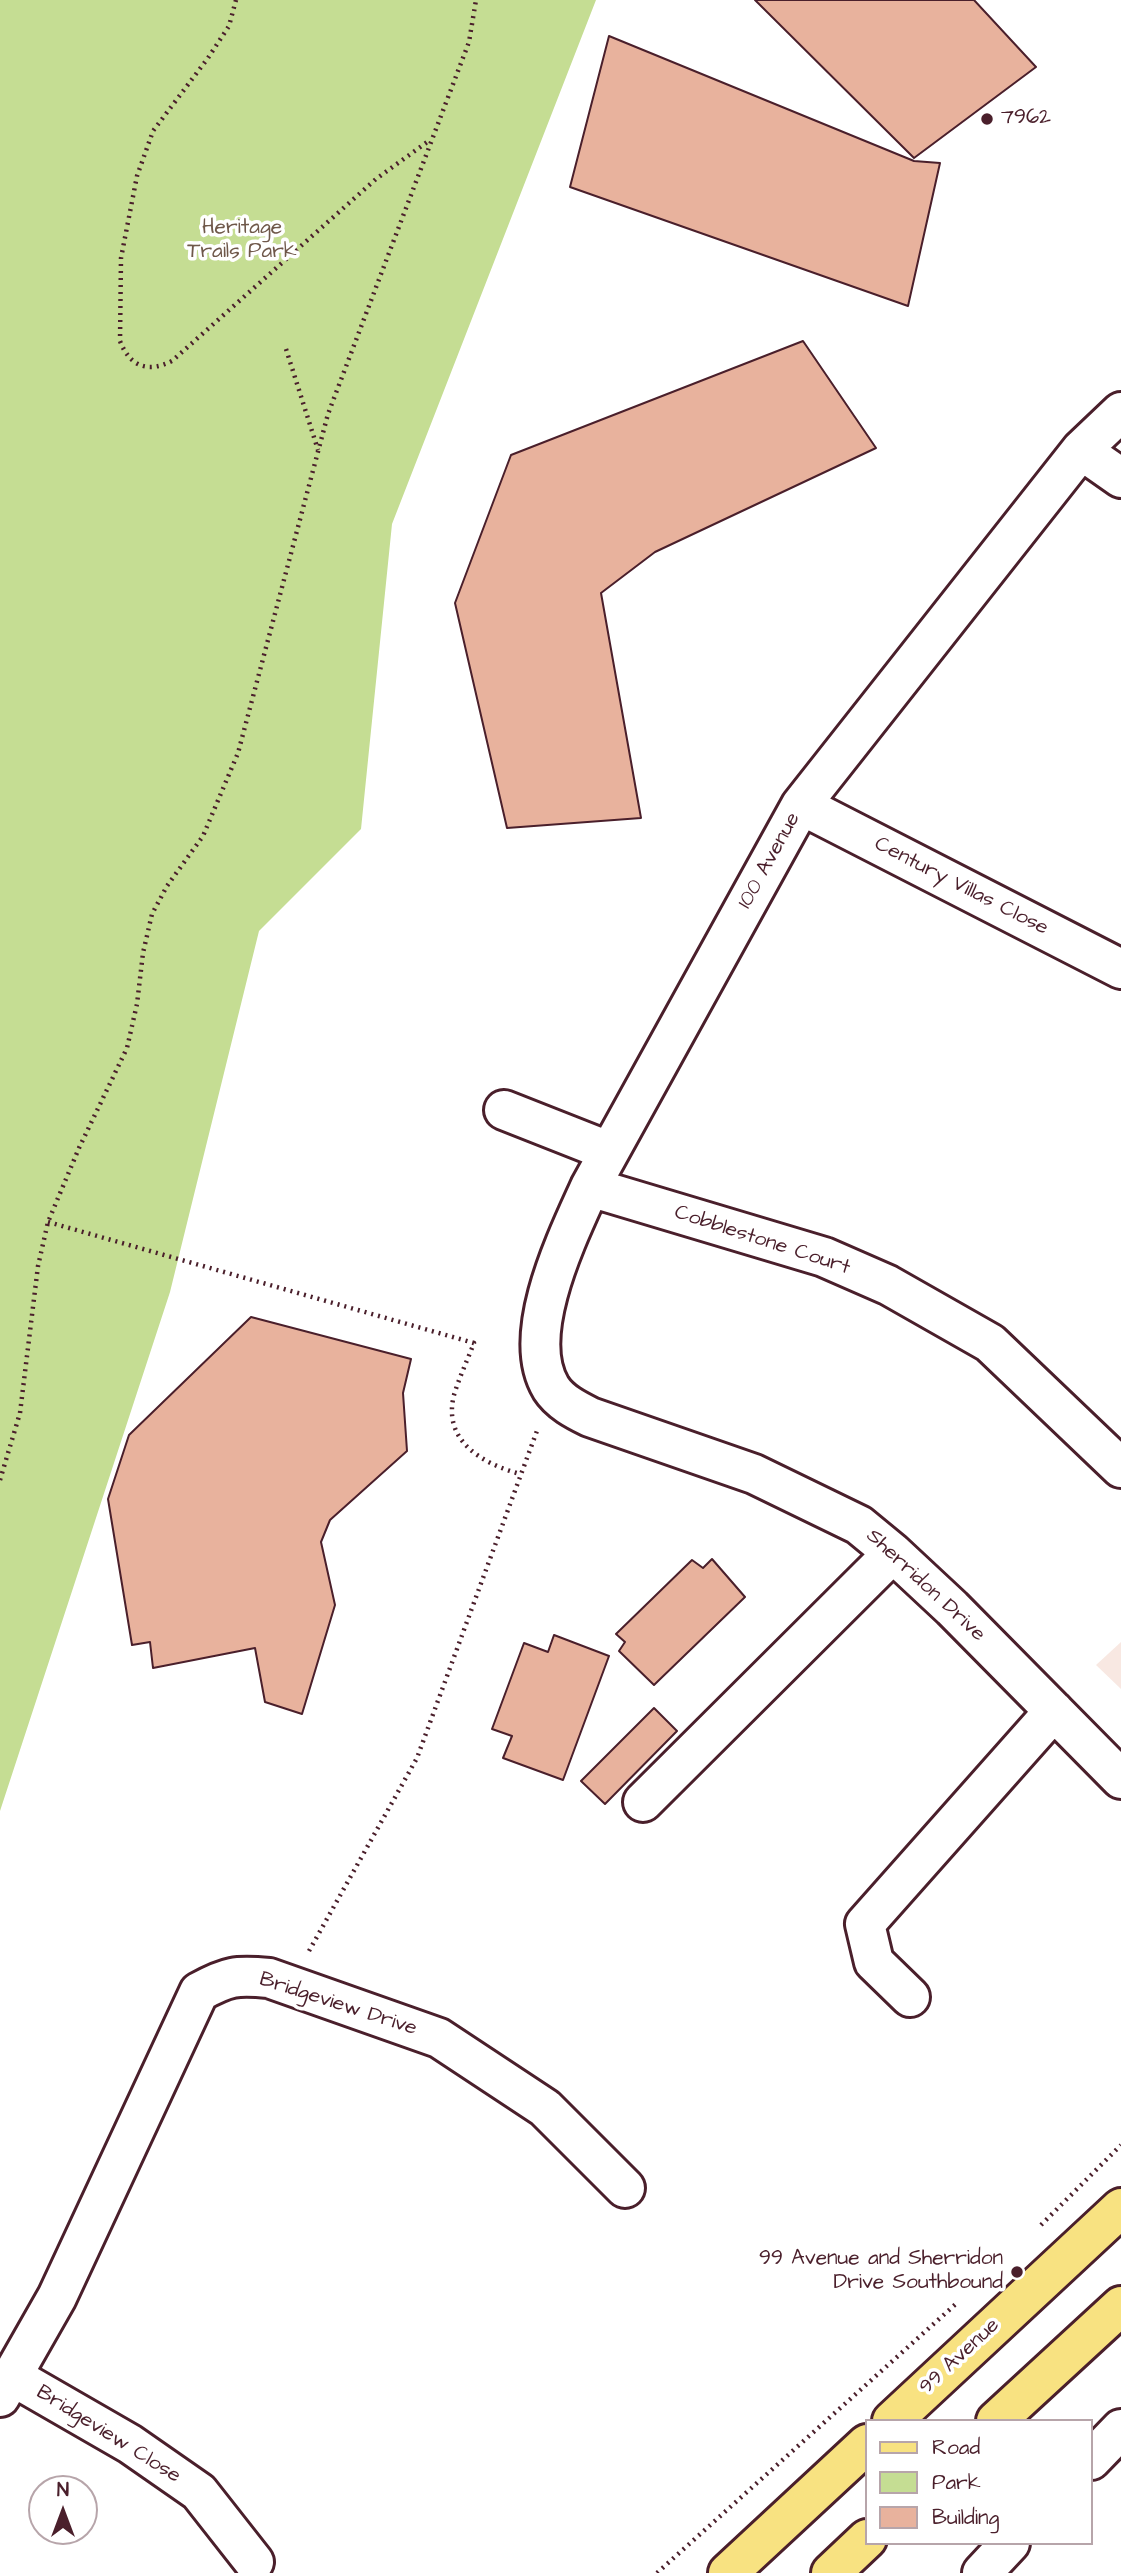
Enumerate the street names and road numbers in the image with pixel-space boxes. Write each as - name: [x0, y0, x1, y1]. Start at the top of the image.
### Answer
- street label: 100 Avenue: [733, 809, 807, 913]
- street label: Century Villas Close: [870, 832, 1052, 942]
- street label: Cobblestone Court: [671, 1201, 853, 1281]
- street label: Sherridon Drive: [860, 1524, 990, 1648]
- street label: Bridgeview Drive: [256, 1968, 420, 2042]
- street label: 99 Avenue: [915, 2313, 1005, 2401]
- street label: Bridgeview Close: [31, 2381, 185, 2489]

